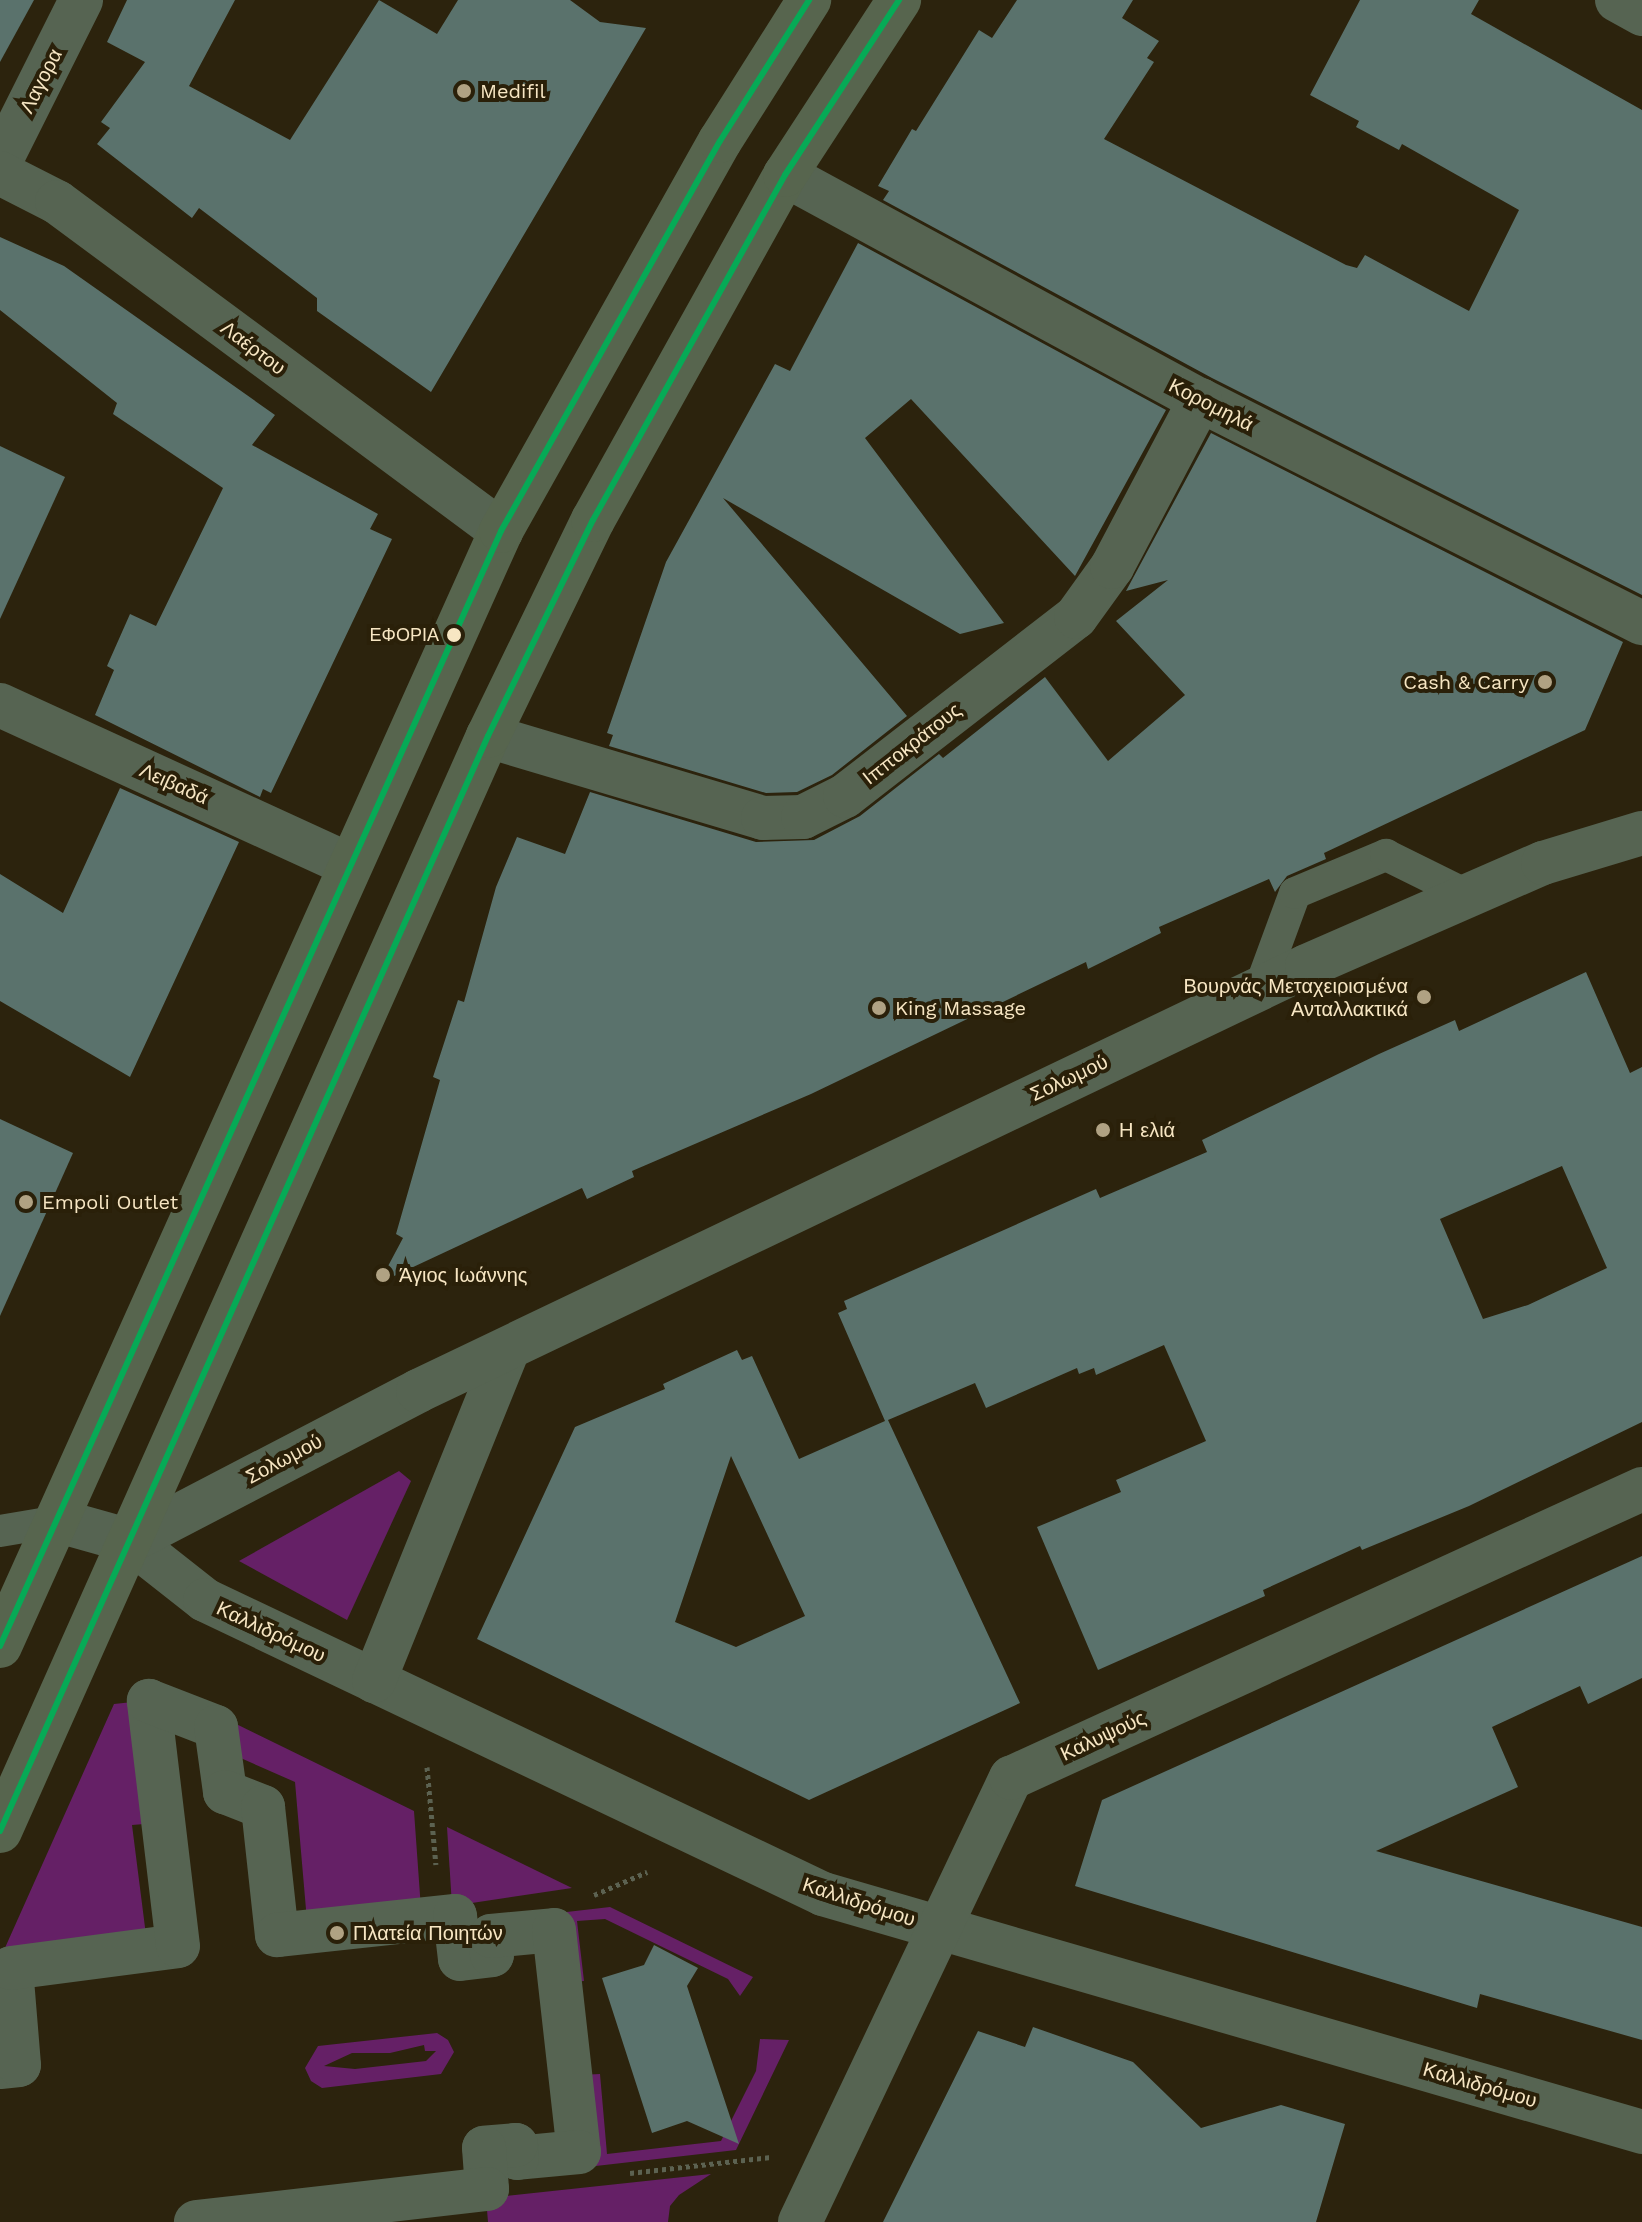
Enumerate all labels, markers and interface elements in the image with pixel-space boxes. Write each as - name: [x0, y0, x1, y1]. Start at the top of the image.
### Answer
- street label: Λαγορα: [15, 45, 67, 117]
- place label: Medifil: [480, 79, 546, 103]
- marker: Medifil: [455, 82, 473, 100]
- street label: Λαέρτου: [216, 316, 290, 380]
- street label: Κορομηλά: [1165, 374, 1257, 436]
- place label: ΕΦΟΡΙΑ: [370, 624, 439, 646]
- marker: ΕΦΟΡΙΑ: [446, 627, 462, 643]
- place label: Cash & Carry: [1403, 670, 1529, 694]
- marker: Cash & Carry: [1536, 673, 1554, 691]
- street label: Ιπποκράτους: [858, 698, 966, 790]
- street label: Λειβαδά: [136, 758, 212, 810]
- place label: Βουρνάς Μεταχειρισμένα Ανταλλακτικά: [1184, 974, 1408, 1021]
- marker: Βουρνάς Μεταχειρισμένα Ανταλλακτικά: [1415, 988, 1433, 1006]
- place label: King Massage: [895, 996, 1026, 1020]
- marker: King Massage: [870, 999, 888, 1017]
- street label: Σολωμού: [1026, 1050, 1112, 1106]
- place label: Η ελιά: [1119, 1118, 1175, 1142]
- marker: Η ελιά: [1094, 1121, 1112, 1139]
- place label: Empoli Outlet: [42, 1190, 178, 1214]
- marker: Empoli Outlet: [17, 1193, 35, 1211]
- place label: Άγιος Ιωάννης: [399, 1263, 528, 1287]
- marker: Άγιος Ιωάννης: [374, 1266, 392, 1284]
- street label: Σολωμού: [242, 1429, 326, 1489]
- street label: Καλλιδρόμου: [213, 1596, 329, 1668]
- street label: Καλυψούς: [1057, 1706, 1149, 1766]
- street label: Καλλιδρόμου: [800, 1872, 918, 1932]
- place label: Πλατεία Ποιητών: [353, 1921, 503, 1945]
- marker: Πλατεία Ποιητών: [328, 1924, 346, 1942]
- street label: Καλλιδρόμου: [1420, 2057, 1540, 2113]

